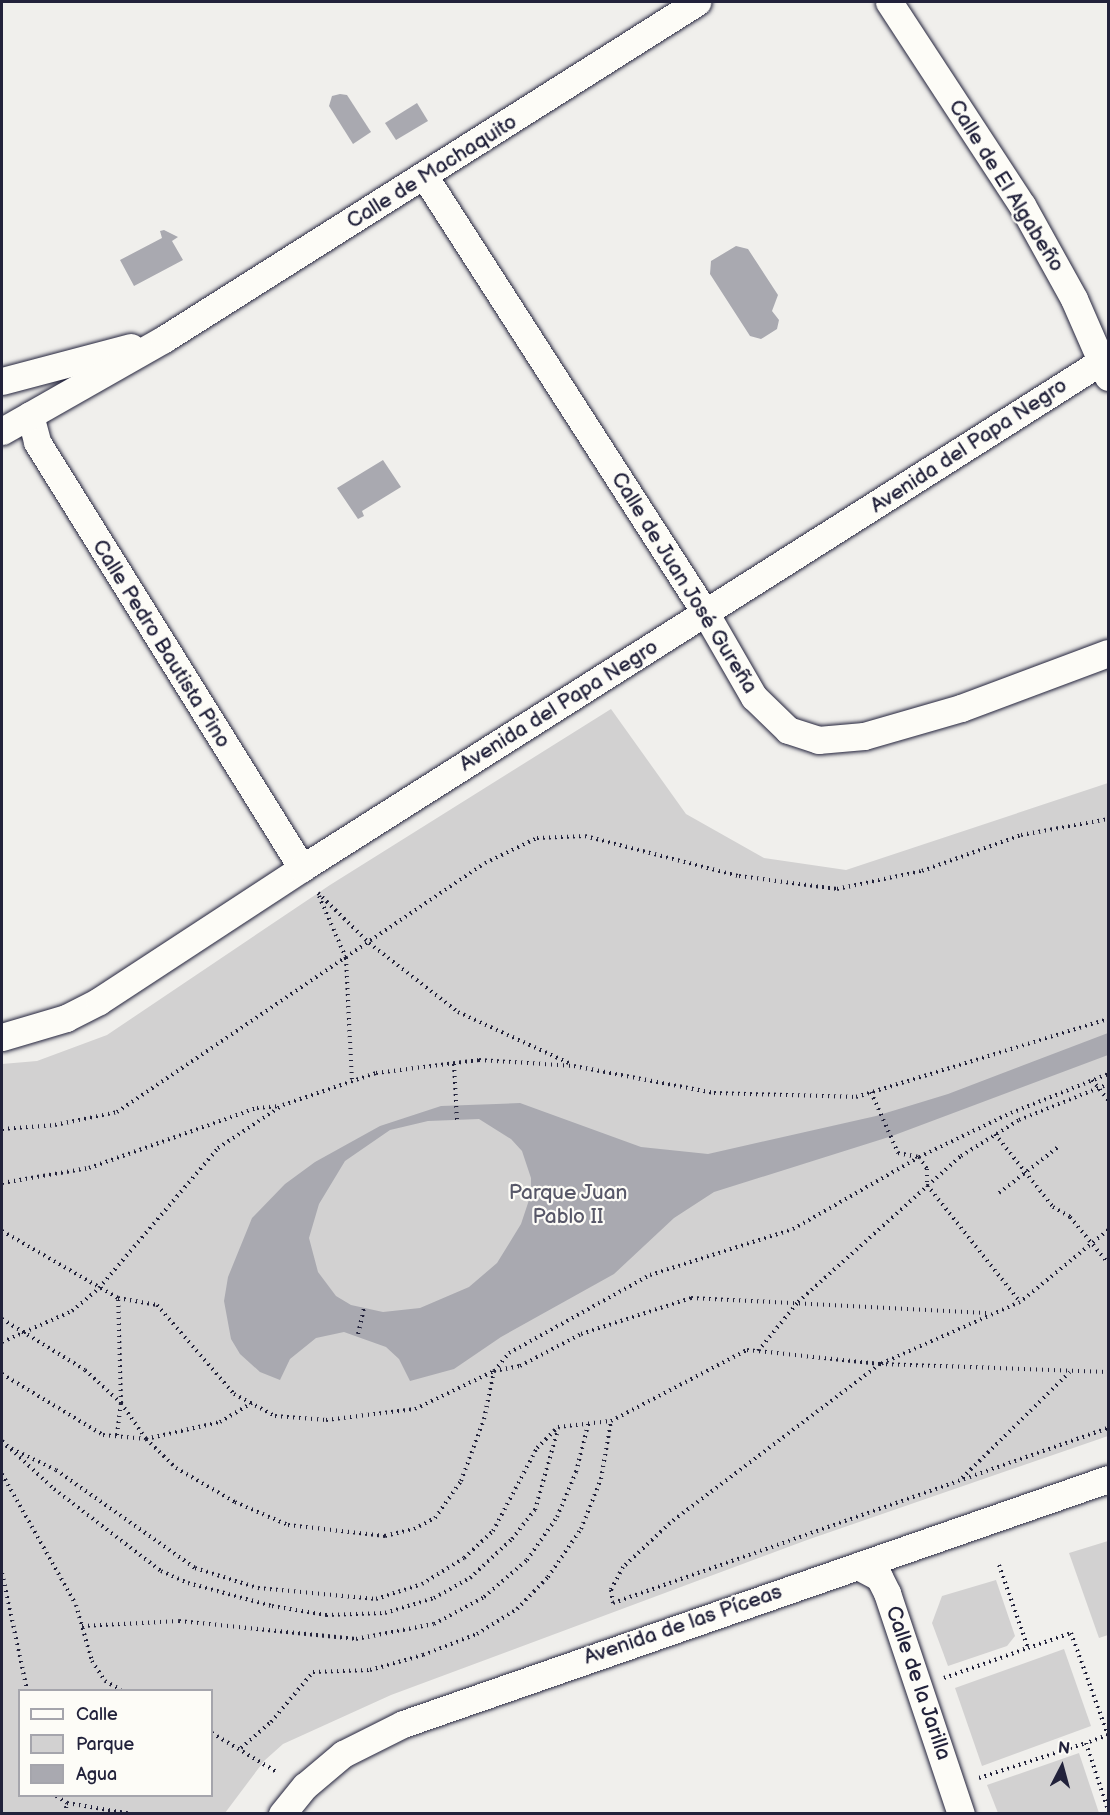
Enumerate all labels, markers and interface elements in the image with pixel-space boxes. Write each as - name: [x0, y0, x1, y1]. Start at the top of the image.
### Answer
- street label: Calle de El Algabeño: [943, 95, 1069, 277]
- street label: Calle de Machaquito: [342, 109, 522, 235]
- street label: Avenida del Papa Negro: [866, 373, 1072, 519]
- street label: Calle de Juan José Gureña: [605, 467, 763, 699]
- street label: Calle Pedro Bautista Pino: [87, 535, 235, 753]
- street label: Avenida del Papa Negro: [455, 635, 663, 777]
- park label: Parque Juan Pablo II: [508, 1180, 628, 1230]
- street label: Avenida de las Píceas: [581, 1579, 785, 1671]
- street label: Calle de la Jarilla: [880, 1602, 956, 1764]
- legend: [18, 1689, 213, 1797]
- text: Calle: [76, 1704, 118, 1725]
- text: Parque: [76, 1734, 134, 1755]
- north arrow: [1032, 1737, 1092, 1797]
- text: N: [1057, 1739, 1071, 1759]
- text: Agua: [76, 1764, 117, 1785]

